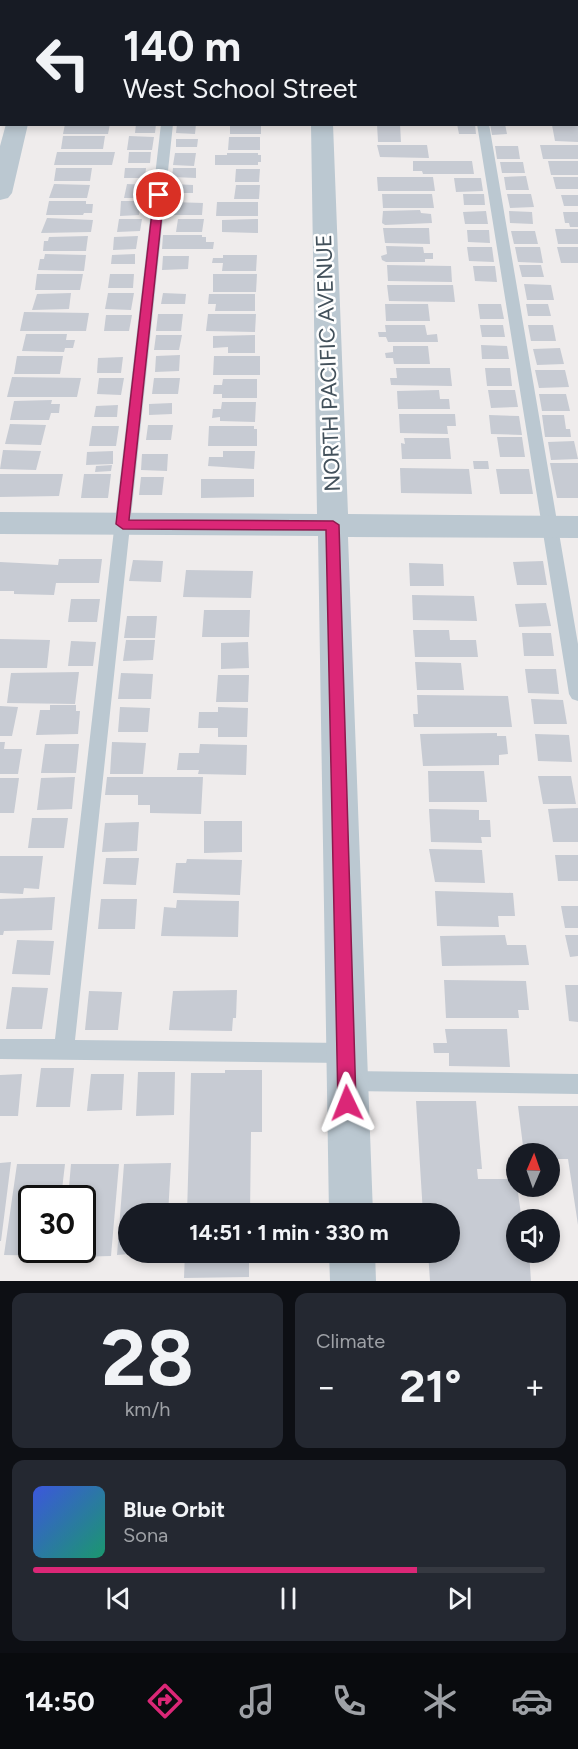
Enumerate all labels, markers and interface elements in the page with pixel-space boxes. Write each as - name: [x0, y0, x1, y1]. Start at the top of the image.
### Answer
- text: 140 m: [123, 21, 241, 72]
- icon: left: [24, 24, 102, 102]
- text: West School Street: [123, 72, 358, 105]
- pin: [133, 169, 184, 220]
- icon: arrive: [142, 178, 175, 211]
- street label: NORTH PACIFIC AVENUE: [310, 234, 346, 492]
- position arrow: [315, 1071, 379, 1135]
- north arrow: [506, 1143, 560, 1197]
- map controls: [506, 1143, 560, 1263]
- speed limit sign: 30: [18, 1185, 96, 1263]
- button: sound: [506, 1209, 560, 1263]
- text: 14:51 · 1 min · 330 m: [189, 1219, 389, 1246]
- text: 28: [101, 1311, 194, 1405]
- text: Climate: [316, 1329, 385, 1353]
- text: 21°: [399, 1359, 462, 1413]
- text: −: [316, 1367, 337, 1406]
- text: +: [524, 1367, 545, 1406]
- text: km/h: [125, 1397, 170, 1421]
- text: Blue Orbit: [123, 1496, 225, 1523]
- text: Sona: [123, 1523, 168, 1547]
- icon: previous: [102, 1582, 135, 1615]
- icon: pause: [272, 1582, 305, 1615]
- icon: next: [443, 1582, 476, 1615]
- icon: directions: [144, 1680, 186, 1722]
- icon: music: [236, 1680, 278, 1722]
- icon: phone: [328, 1680, 370, 1722]
- icon: climate: [419, 1680, 461, 1722]
- icon: car: [511, 1680, 553, 1722]
- text: 14:50: [25, 1685, 95, 1718]

